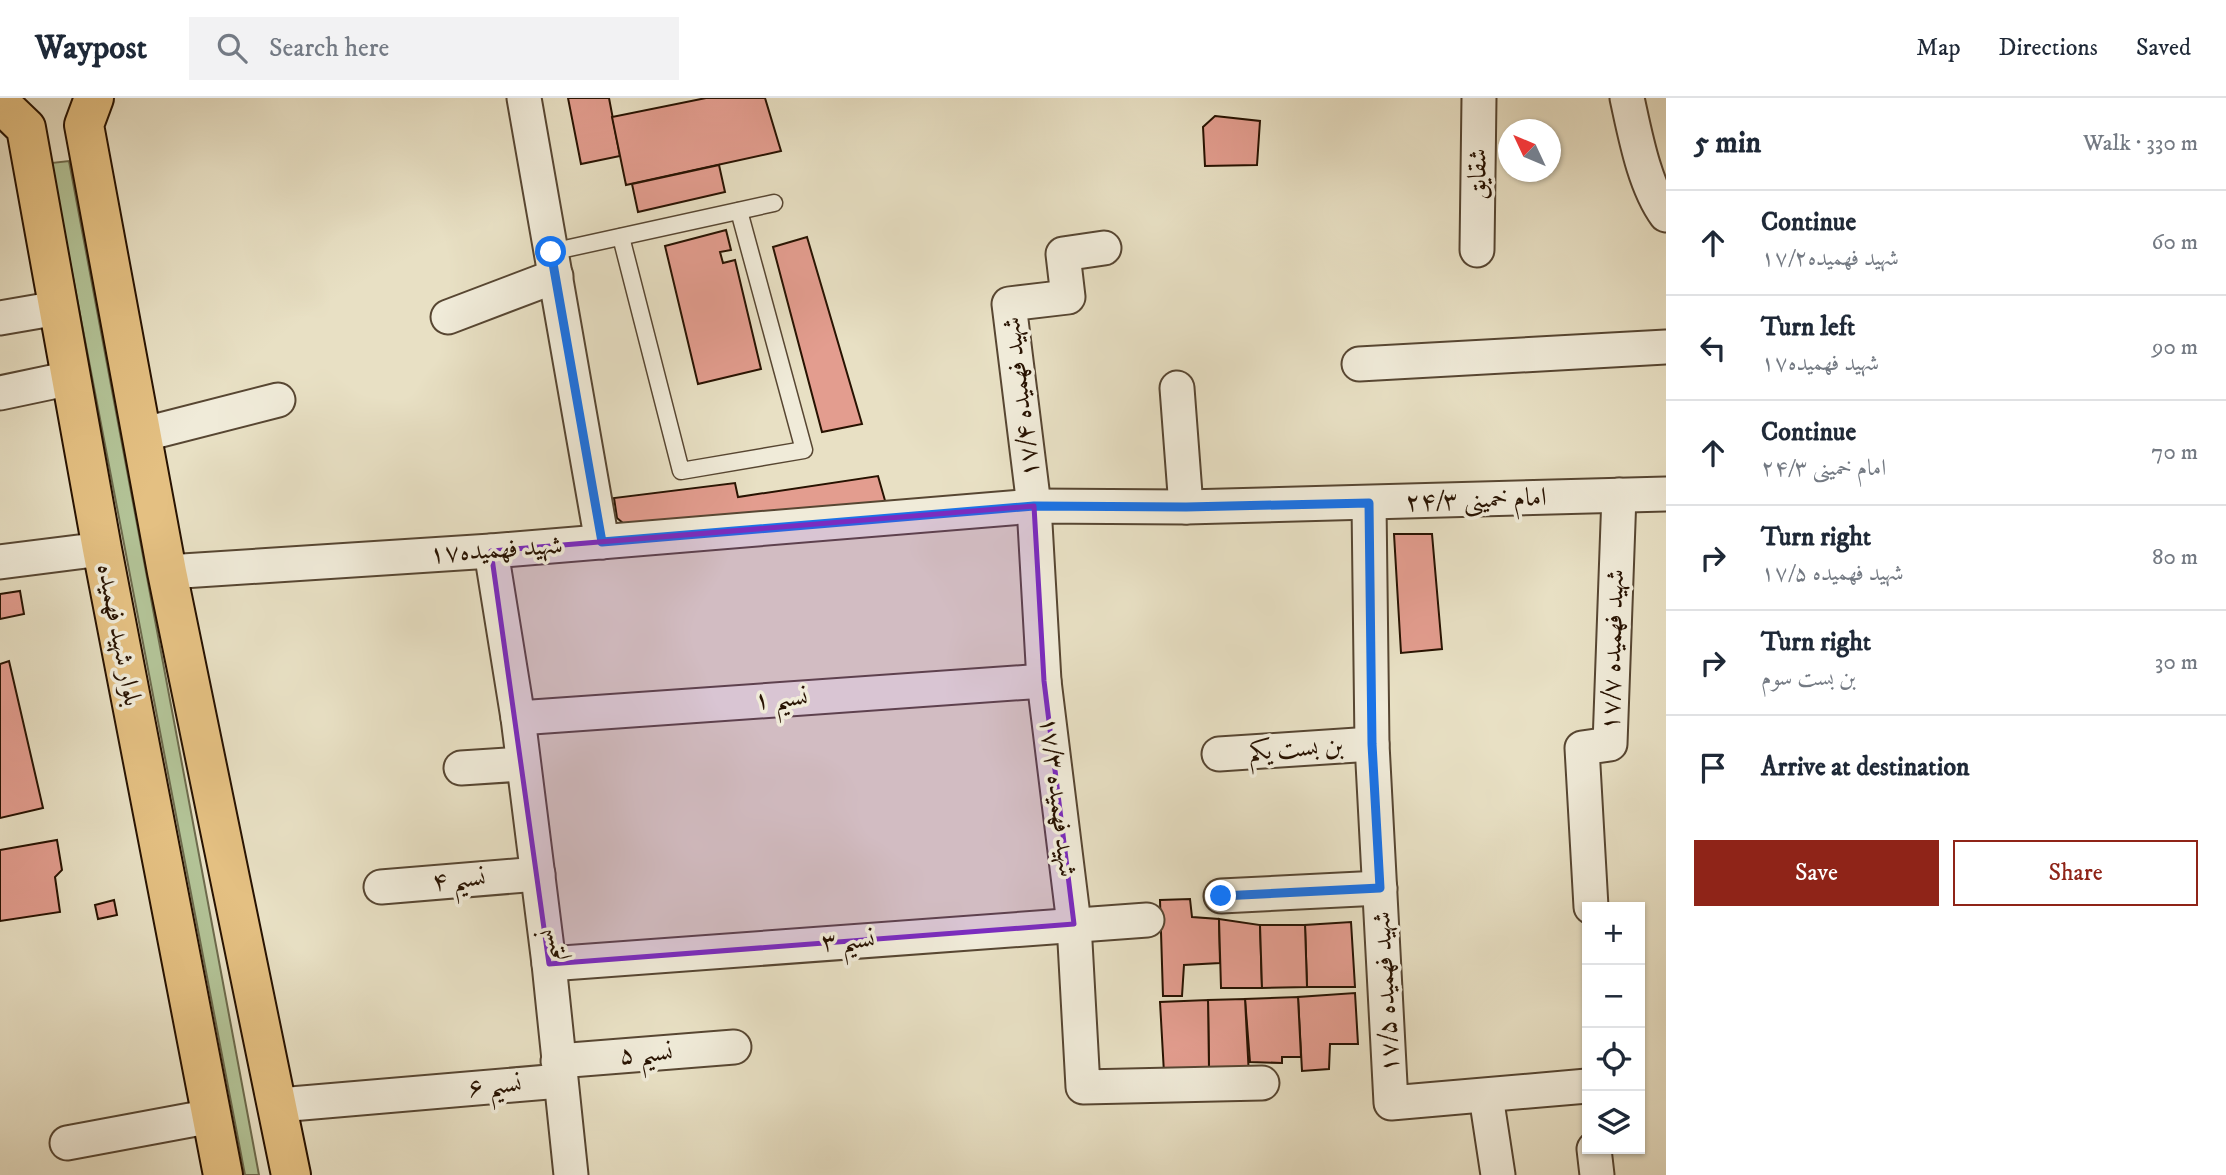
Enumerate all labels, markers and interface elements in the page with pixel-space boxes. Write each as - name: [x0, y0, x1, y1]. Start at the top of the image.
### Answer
- search box: [189, 17, 679, 80]
- text: Waypost: [35, 28, 147, 69]
- icon: search: [213, 29, 251, 67]
- text: Search here: [269, 32, 389, 65]
- text: Map: [1916, 33, 1961, 63]
- text: Directions: [1999, 33, 2098, 63]
- text: Saved: [2136, 33, 2191, 63]
- north arrow: [1498, 119, 1561, 182]
- text: 5 min: [1694, 125, 1761, 162]
- text: Walk · 330 m: [2083, 129, 2198, 158]
- street label: شقایق: [1461, 148, 1495, 200]
- text: Continue: [1761, 206, 1856, 239]
- icon: ahead: [1694, 224, 1732, 262]
- text: 60 m: [2151, 228, 2198, 257]
- route start: [535, 236, 566, 267]
- text: شهید فهمیده۱۷/۲: [1761, 244, 1899, 273]
- text: Turn left: [1761, 311, 1855, 344]
- street label: شهید فهمیده ۱۷/۴: [995, 315, 1047, 479]
- icon: left: [1694, 329, 1732, 367]
- text: 90 m: [2152, 333, 2198, 362]
- text: شهید فهمیده۱۷: [1761, 349, 1879, 378]
- text: Continue: [1761, 416, 1856, 449]
- icon: ahead: [1694, 434, 1732, 472]
- text: 70 m: [2151, 438, 2198, 467]
- text: امام خمینی ۲۴/۳: [1761, 454, 1886, 483]
- street label: امام خمینی ۲۴/۳: [1405, 481, 1547, 524]
- text: Turn right: [1761, 521, 1871, 554]
- street label: شهید فهمیده۱۷: [428, 529, 564, 571]
- icon: right: [1694, 539, 1732, 577]
- text: 80 m: [2152, 543, 2198, 572]
- text: شهید فهمیده ۱۷/۵: [1761, 559, 1904, 588]
- street label: بلوار شهید فهمیده: [89, 561, 149, 709]
- street label: شهید فهمیده ۱۷/۷: [1594, 569, 1632, 731]
- text: Turn right: [1761, 626, 1871, 659]
- icon: right: [1694, 644, 1732, 682]
- text: 30 m: [2155, 648, 2198, 677]
- text: بن بست سوم: [1761, 664, 1856, 693]
- street label: نسیم ۱: [753, 681, 810, 725]
- street label: شهید فهمیده ۱۷/۳: [1032, 715, 1084, 879]
- street label: بن بست یکم: [1247, 729, 1345, 776]
- icon: arrive: [1694, 749, 1732, 787]
- text: Arrive at destination: [1761, 751, 1970, 784]
- button: Save: [1694, 840, 1939, 906]
- button: Share: [1953, 840, 2198, 906]
- street label: نسیم ۴: [431, 861, 488, 907]
- route end: [1205, 880, 1236, 911]
- map controls: [1582, 902, 1645, 1154]
- button: +: [1582, 902, 1645, 965]
- street label: شهید فهمیده ۱۷/۵: [1365, 911, 1407, 1073]
- street label: نسیم ۳: [820, 923, 877, 967]
- street label: نسیم: [529, 927, 573, 964]
- button: −: [1582, 965, 1645, 1028]
- button: locate: [1582, 1028, 1645, 1091]
- street label: نسیم ۵: [618, 1036, 675, 1080]
- street label: نسیم ۶: [467, 1067, 524, 1113]
- button: layers: [1582, 1091, 1645, 1154]

